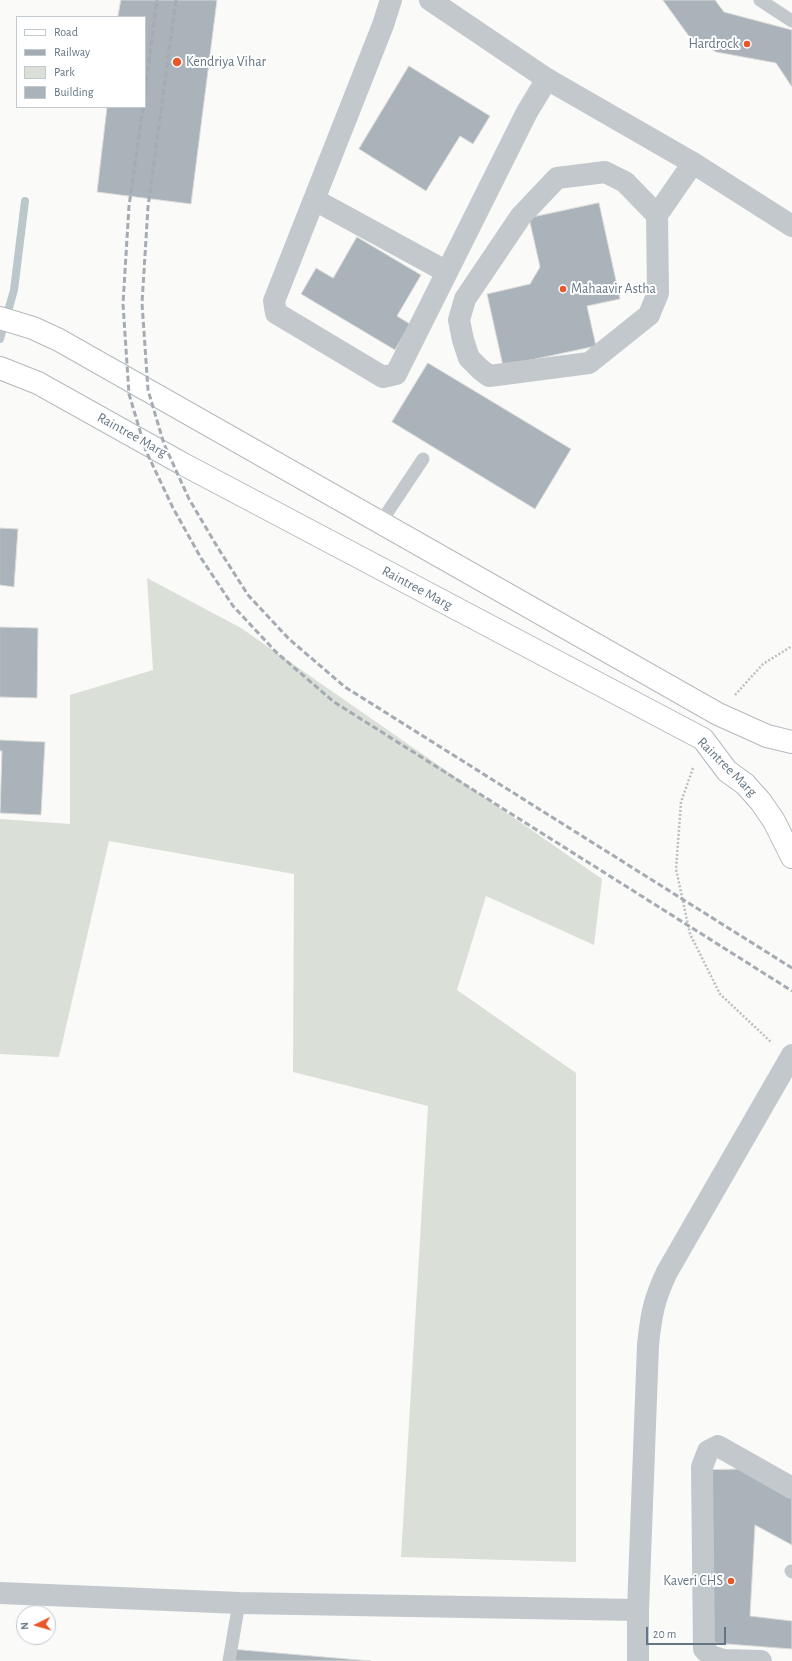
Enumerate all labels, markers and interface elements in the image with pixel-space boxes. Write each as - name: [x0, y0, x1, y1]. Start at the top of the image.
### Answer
- legend: [16, 16, 146, 108]
- text: Road: [54, 26, 78, 38]
- place label: Hardrock: [688, 36, 739, 52]
- marker: Hardrock: [742, 39, 752, 49]
- text: Railway: [54, 46, 90, 58]
- place label: Kendriya Vihar: [186, 54, 266, 70]
- marker: Kendriya Vihar: [171, 56, 183, 68]
- text: Park: [54, 66, 75, 78]
- text: Building: [54, 86, 94, 98]
- place label: Mahaavir Astha: [571, 281, 656, 297]
- marker: Mahaavir Astha: [558, 284, 568, 294]
- street label: Raintree Marg: [94, 409, 170, 461]
- street label: Raintree Marg: [379, 562, 455, 614]
- street label: Raintree Marg: [694, 734, 760, 800]
- place label: Kaveri CHS: [663, 1573, 723, 1589]
- marker: Kaveri CHS: [726, 1576, 736, 1586]
- north arrow: [16, 1605, 56, 1645]
- scale bar: [648, 1619, 728, 1645]
- text: N: [19, 1622, 30, 1630]
- text: 20 m: [653, 1628, 676, 1640]

